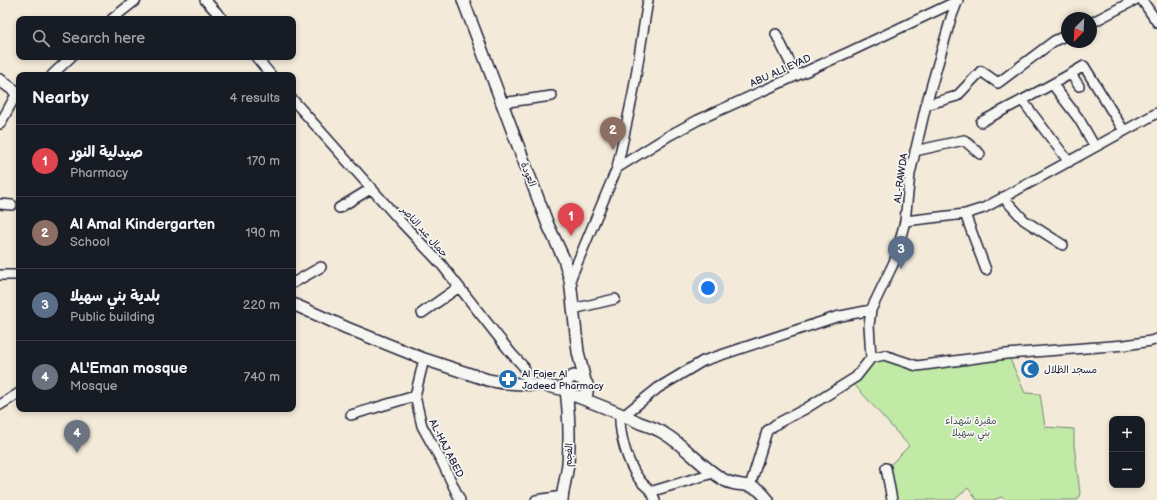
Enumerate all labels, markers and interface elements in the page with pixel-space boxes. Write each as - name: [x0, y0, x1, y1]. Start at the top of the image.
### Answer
- north arrow: [1061, 12, 1097, 48]
- search box: [16, 16, 296, 60]
- icon: search: [30, 27, 52, 49]
- text: Search here: [62, 29, 145, 48]
- street label: ABU ALI EYAD: [748, 52, 813, 90]
- text: Nearby: [32, 88, 89, 108]
- text: 4 results: [230, 90, 280, 106]
- pin: 2: [600, 117, 626, 150]
- text: صيدلية النور: [70, 143, 143, 162]
- street label: AL-RAWDA: [892, 152, 911, 204]
- text: 1: [42, 153, 48, 169]
- text: 170 m: [247, 153, 280, 169]
- street label: العودة: [517, 160, 538, 189]
- text: Pharmacy: [70, 165, 128, 181]
- street label: جمال عبد الناصر: [397, 203, 450, 260]
- pin: 1: [558, 203, 584, 236]
- text: Al Amal Kindergarten: [70, 215, 215, 234]
- text: 2: [41, 225, 49, 241]
- text: 190 m: [246, 225, 280, 241]
- text: School: [70, 234, 110, 250]
- pin: 3: [888, 236, 914, 269]
- your location: [698, 278, 718, 298]
- text: بلدية بني سهيلا: [70, 287, 160, 306]
- text: 3: [41, 297, 49, 313]
- text: 220 m: [243, 297, 280, 313]
- text: Public building: [70, 309, 155, 325]
- mosque icon: مسجد الظلال: [1019, 358, 1041, 380]
- text: AL'Eman mosque: [70, 359, 187, 378]
- place label: مسجد الظلال: [1044, 364, 1097, 376]
- pharmacy icon: Al Fajer Al Jadeed Pharmacy: [497, 368, 519, 390]
- place label: Al Fajer Al Jadeed Pharmacy: [522, 368, 604, 392]
- text: 4: [41, 369, 49, 385]
- text: 740 m: [244, 369, 280, 385]
- text: Mosque: [70, 378, 118, 394]
- park label: مقبرة شهداء بني سهيلا: [945, 415, 997, 442]
- map controls: [1109, 416, 1145, 488]
- button: +: [1109, 416, 1145, 452]
- street label: AL-HAJ ABED: [426, 417, 466, 480]
- pin: 4: [64, 420, 90, 453]
- street label: الفجم: [562, 443, 577, 467]
- button: −: [1109, 452, 1145, 488]

